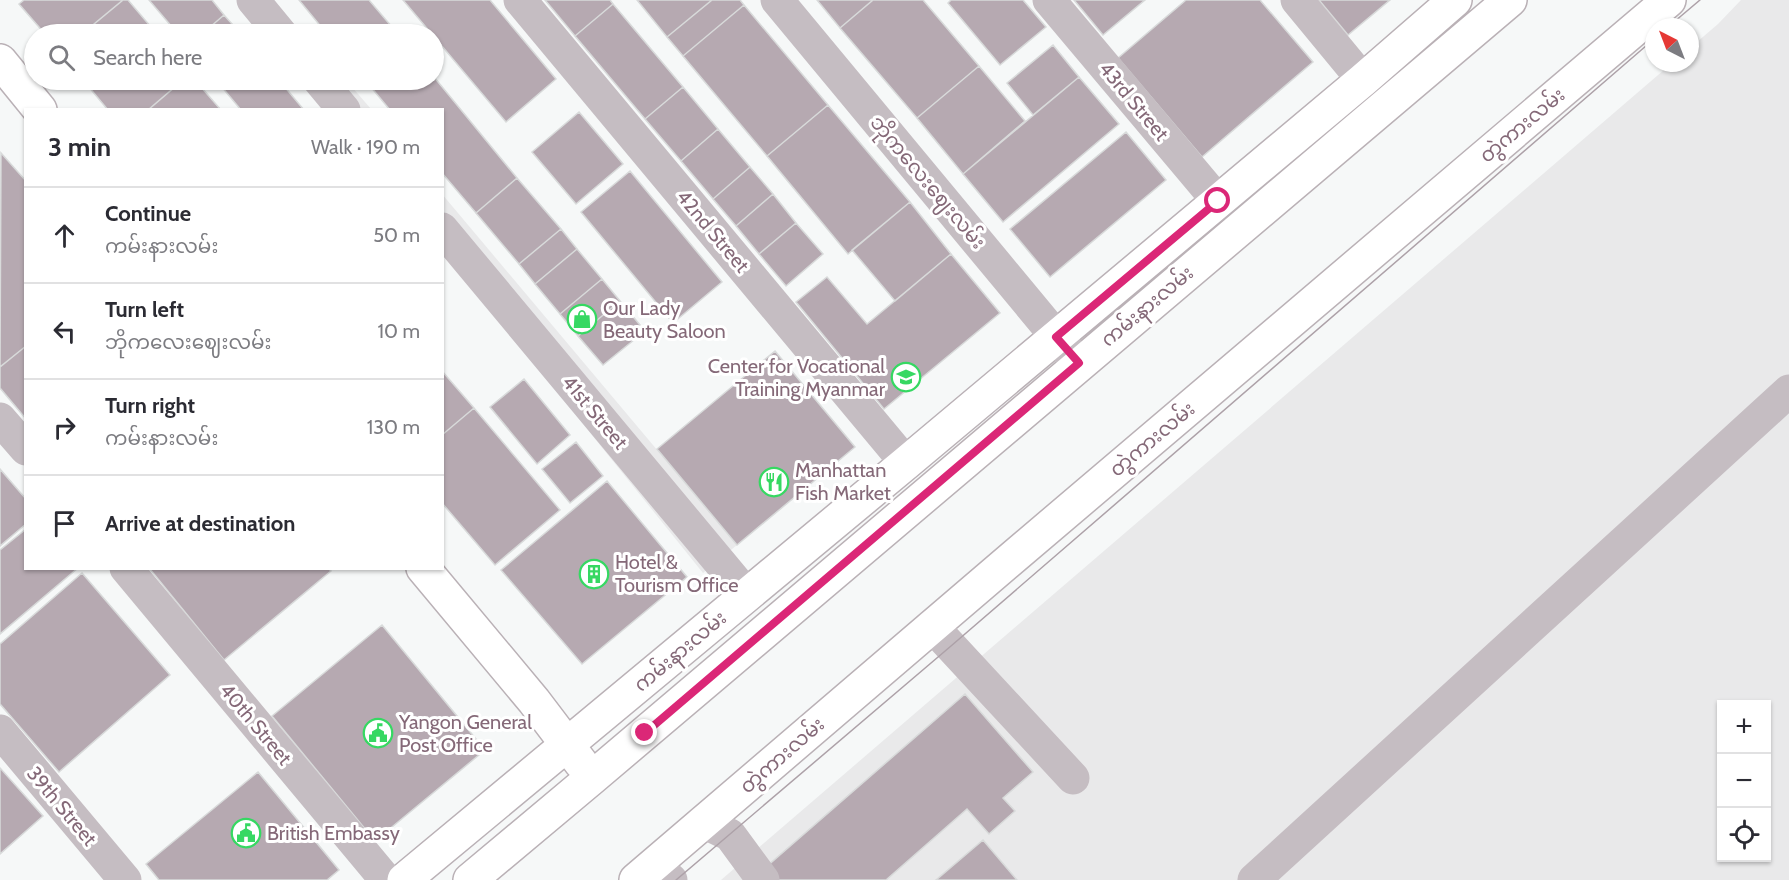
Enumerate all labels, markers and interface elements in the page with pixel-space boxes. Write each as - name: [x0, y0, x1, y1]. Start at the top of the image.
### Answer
- north arrow: [1645, 18, 1699, 72]
- search box: [24, 24, 444, 90]
- icon: search: [45, 41, 78, 74]
- text: Search here: [93, 44, 202, 71]
- street label: 43rd Street: [1094, 57, 1174, 145]
- street label: တွဲကားလမ်း: [1473, 81, 1572, 171]
- street label: ဘိုကလေးဈေးလမ်း: [862, 109, 992, 257]
- text: 3 min: [48, 131, 111, 163]
- text: Walk · 190 m: [311, 135, 420, 159]
- street label: 42nd Street: [672, 185, 755, 277]
- route start: [1204, 187, 1230, 213]
- text: Continue: [105, 200, 191, 227]
- icon: ahead: [48, 219, 81, 252]
- text: 50 m: [373, 223, 420, 247]
- text: ကမ်းနားလမ်း: [105, 234, 218, 258]
- street label: ကမ်းနားလမ်း: [1095, 259, 1201, 355]
- text: Turn left: [105, 296, 184, 323]
- place label: Our Lady Beauty Saloon: [603, 296, 726, 343]
- shop icon: Our Lady Beauty Saloon: [566, 303, 598, 335]
- icon: left: [48, 315, 81, 348]
- text: 10 m: [377, 319, 420, 343]
- text: ဘိုကလေးဈေးလမ်း: [105, 330, 271, 354]
- place label: Center for Vocational Training Myanmar: [708, 354, 886, 401]
- school or university icon: Center for Vocational Training Myanmar: [890, 361, 922, 393]
- street label: 41st Street: [557, 370, 633, 454]
- text: Turn right: [105, 392, 195, 419]
- street label: တွဲကားလမ်း: [1103, 395, 1202, 485]
- icon: right: [48, 411, 81, 444]
- text: 130 m: [367, 415, 420, 439]
- text: ကမ်းနားလမ်း: [105, 426, 218, 450]
- place label: Manhattan Fish Market: [795, 458, 891, 505]
- restaurant icon: Manhattan Fish Market: [758, 466, 790, 498]
- icon: arrive: [48, 507, 81, 540]
- text: Arrive at destination: [105, 510, 295, 537]
- place label: Hotel & Tourism Office: [615, 550, 738, 597]
- building icon: Hotel & Tourism Office: [578, 558, 610, 590]
- street label: ကမ်းနားလမ်း: [628, 604, 734, 700]
- street label: 40th Street: [215, 678, 297, 770]
- map controls: [1717, 700, 1771, 862]
- button: +: [1717, 700, 1771, 754]
- place label: Yangon General Post Office: [398, 710, 532, 757]
- street label: တွဲကားလမ်း: [734, 710, 832, 801]
- public building icon: Yangon General Post Office: [362, 717, 394, 749]
- route end: [631, 719, 657, 745]
- button: −: [1717, 754, 1771, 808]
- street label: 39th Street: [22, 762, 102, 851]
- button: locate: [1717, 808, 1771, 862]
- public building icon: British Embassy: [230, 817, 262, 849]
- place label: British Embassy: [267, 821, 400, 845]

